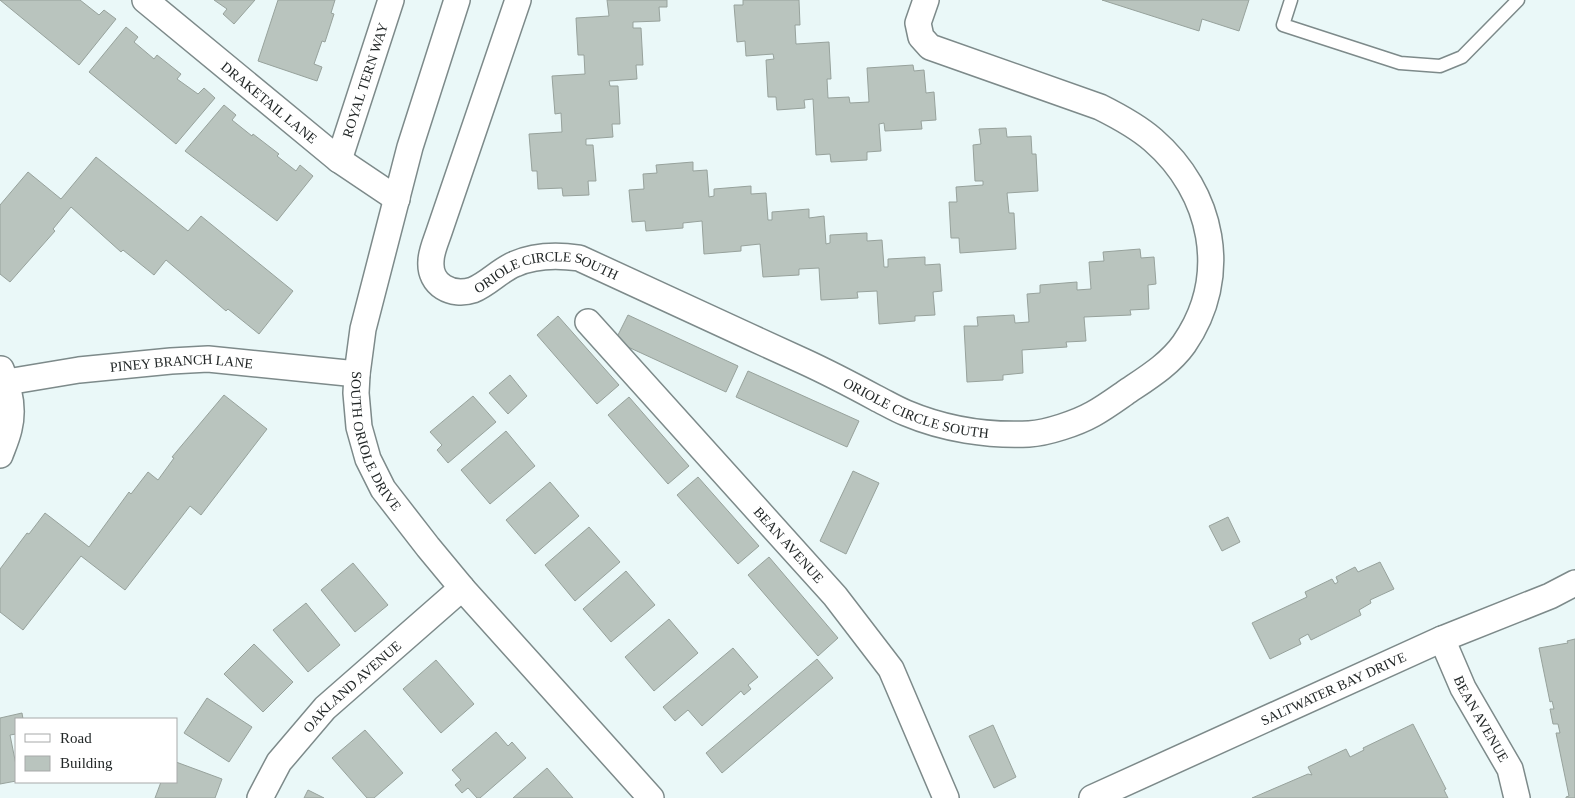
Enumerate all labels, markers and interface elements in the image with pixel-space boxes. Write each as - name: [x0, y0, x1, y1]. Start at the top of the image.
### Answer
- street label: ROYAL TERN WAY: [340, 21, 391, 140]
- street label: DRAKETAIL LANE: [218, 59, 320, 147]
- street label: ORIOLE CIRCLE SOUTH: [472, 249, 620, 296]
- street label: PINEY BRANCH LANE: [109, 352, 254, 375]
- street label: SOUTH ORIOLE DRIVE: [348, 371, 404, 514]
- street label: ORIOLE CIRCLE SOUTH: [841, 375, 990, 441]
- street label: BEAN AVENUE: [751, 504, 826, 586]
- street label: OAKLAND AVENUE: [300, 638, 404, 736]
- street label: SALTWATER BAY DRIVE: [1258, 649, 1409, 728]
- street label: BEAN AVENUE: [1451, 674, 1511, 765]
- legend: [15, 718, 178, 783]
- text: Road: [60, 730, 92, 746]
- text: Building: [60, 755, 113, 771]

